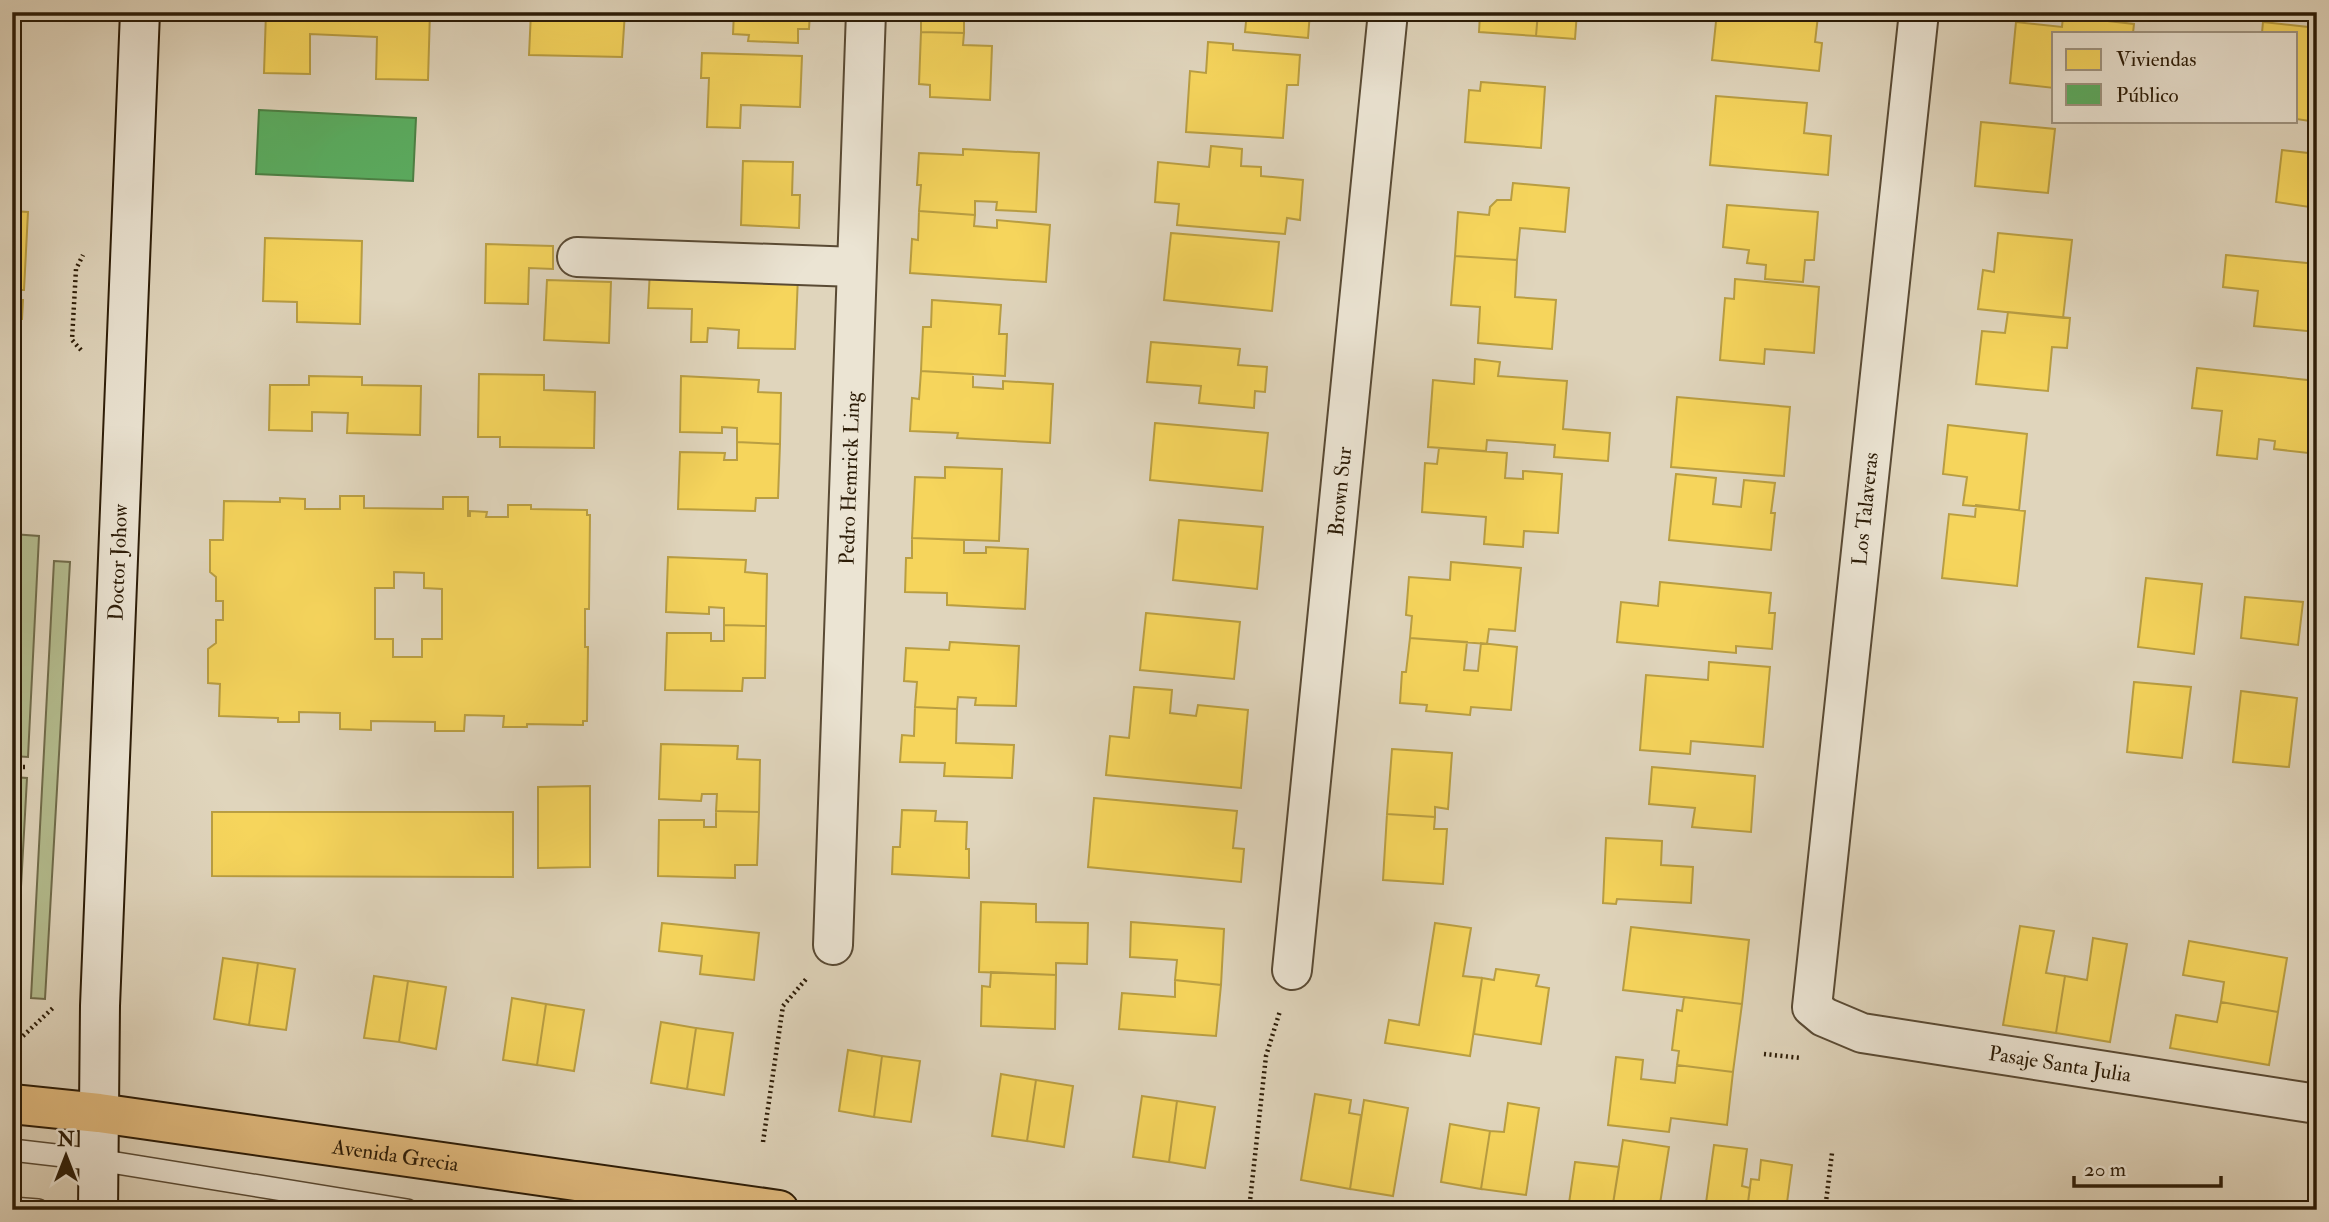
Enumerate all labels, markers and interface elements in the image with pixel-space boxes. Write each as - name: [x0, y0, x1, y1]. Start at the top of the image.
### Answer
- legend: [2052, 32, 2298, 122]
- text: Viviendas: [2116, 46, 2197, 73]
- text: Público: [2116, 82, 2179, 109]
- street label: Pedro Hemrick Ling: [833, 390, 867, 565]
- street label: Brown Sur: [1323, 445, 1358, 538]
- street label: Los Talaveras: [1846, 451, 1885, 567]
- street label: Doctor Johow: [103, 502, 134, 621]
- street label: Pasaje Santa Julia: [1987, 1040, 2133, 1089]
- north arrow: [32, 1120, 102, 1190]
- text: N: [56, 1128, 75, 1152]
- street label: Avenida Grecia: [330, 1133, 461, 1178]
- scale bar: [2074, 1145, 2220, 1189]
- text: 20 m: [2084, 1156, 2126, 1183]

